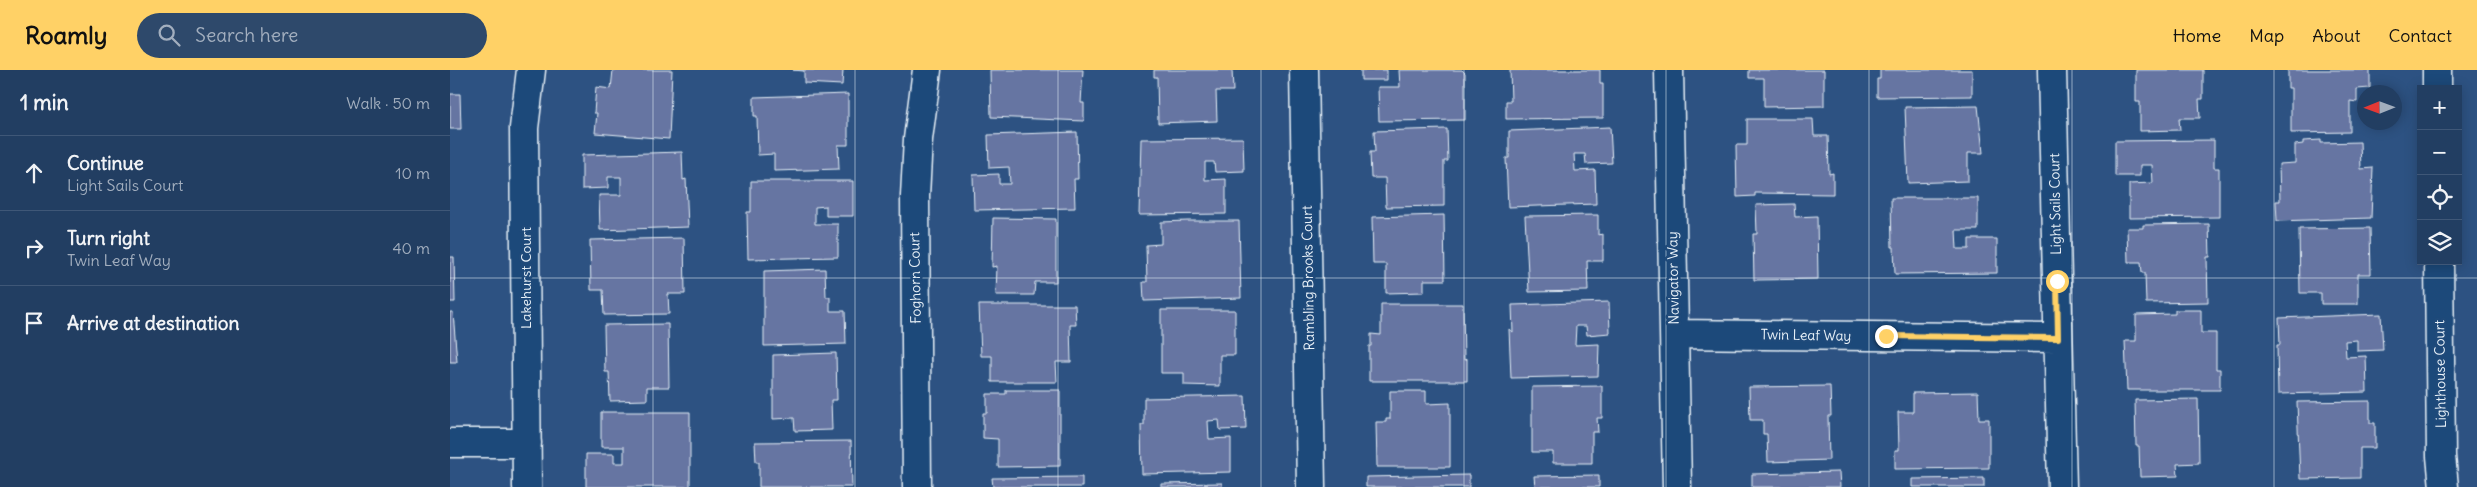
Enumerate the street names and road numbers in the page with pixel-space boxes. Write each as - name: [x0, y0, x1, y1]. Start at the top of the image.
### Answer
- street label: Light Sails Court: [2045, 153, 2065, 255]
- street label: Rambling Brooks Court: [1298, 205, 1318, 351]
- street label: Lakehurst Court: [517, 227, 535, 329]
- street label: Navigator Way: [1663, 231, 1683, 325]
- street label: Foghorn Court: [905, 232, 925, 324]
- street label: Lighthouse Court: [2430, 319, 2450, 428]
- street label: Twin Leaf Way: [1760, 325, 1852, 345]

